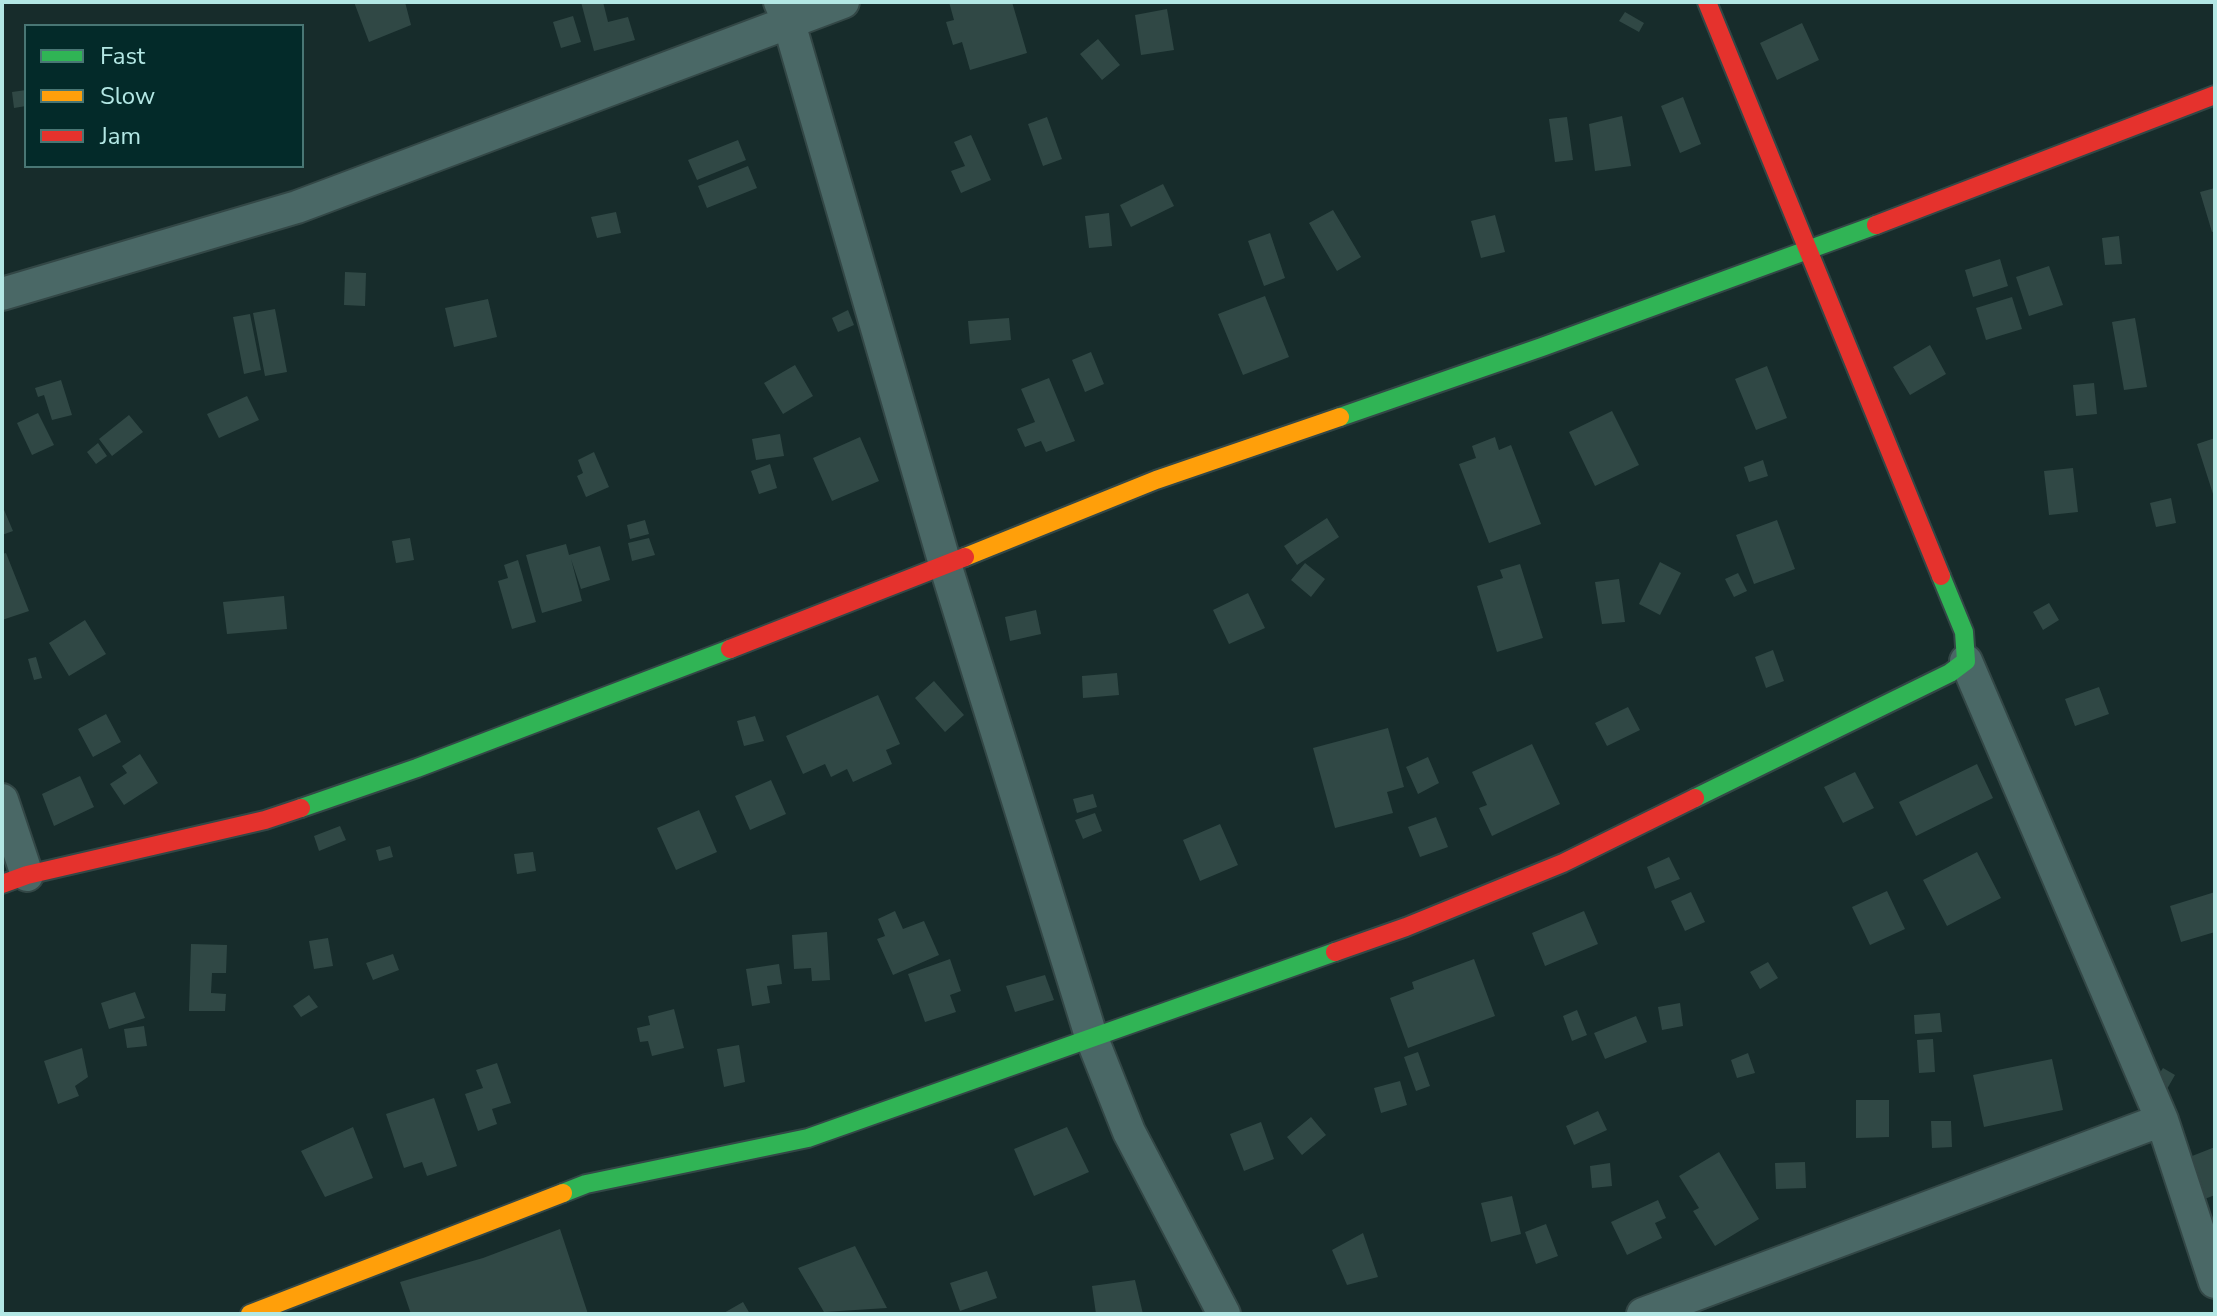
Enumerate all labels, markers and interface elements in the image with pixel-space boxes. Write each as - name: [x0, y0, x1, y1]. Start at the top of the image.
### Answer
- legend: [24, 24, 304, 168]
- text: Fast: [100, 40, 145, 72]
- text: Slow: [100, 80, 155, 112]
- text: Jam: [100, 120, 141, 152]

